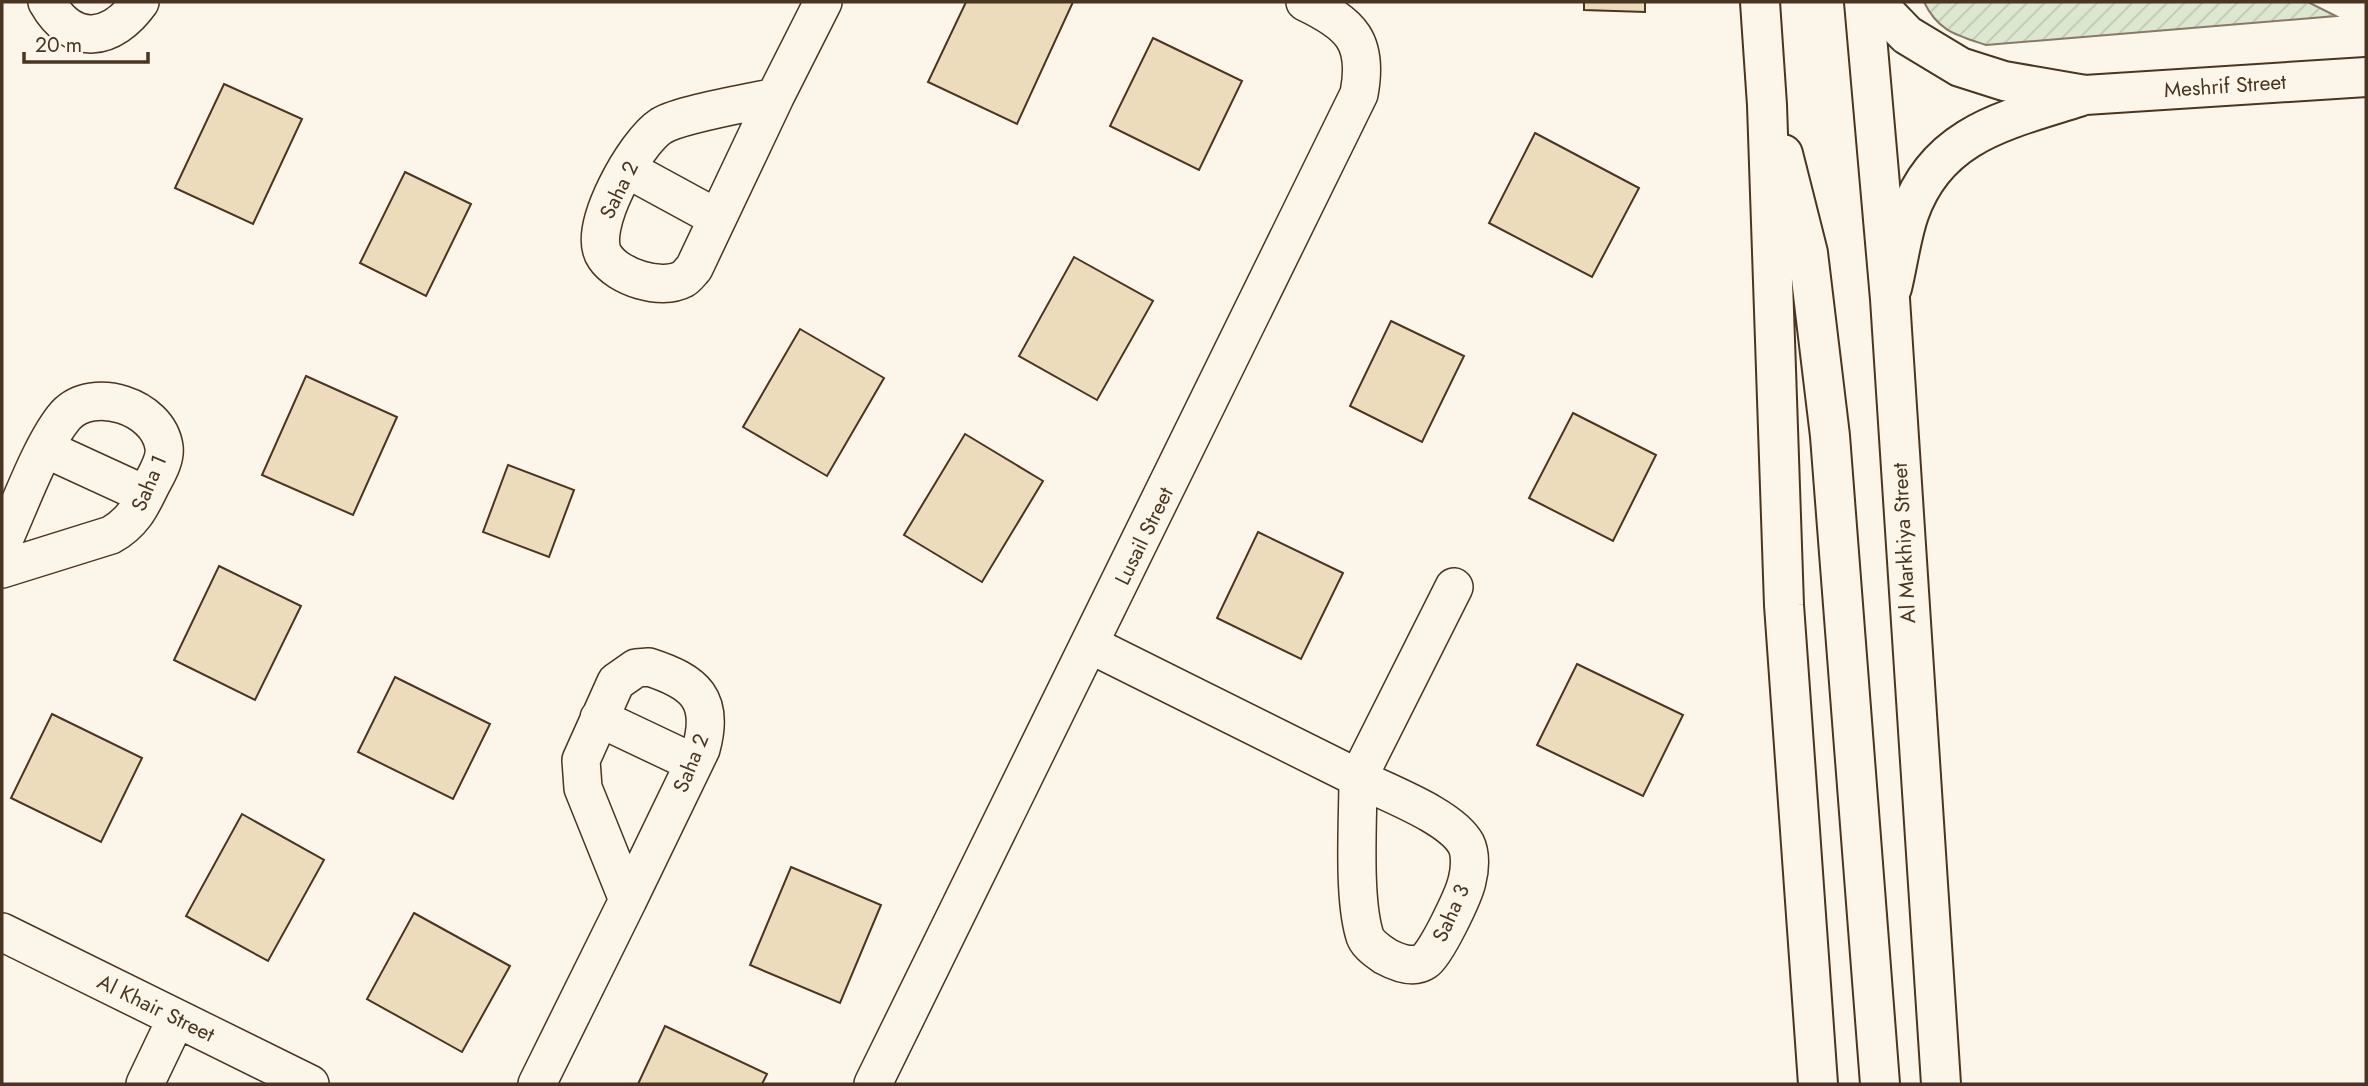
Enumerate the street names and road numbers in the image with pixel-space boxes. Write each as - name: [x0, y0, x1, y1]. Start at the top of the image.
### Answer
- street label: Meshrif Street: [2163, 67, 2287, 105]
- street label: Saha 2: [592, 156, 646, 224]
- street label: Saha 1: [124, 450, 174, 516]
- street label: Al Markhiya Street: [1885, 462, 1923, 624]
- street label: Lusail Street: [1107, 482, 1181, 590]
- street label: Saha 2: [666, 729, 716, 797]
- street label: Saha 3: [1425, 879, 1477, 947]
- street label: Al Khair Street: [92, 967, 220, 1049]

